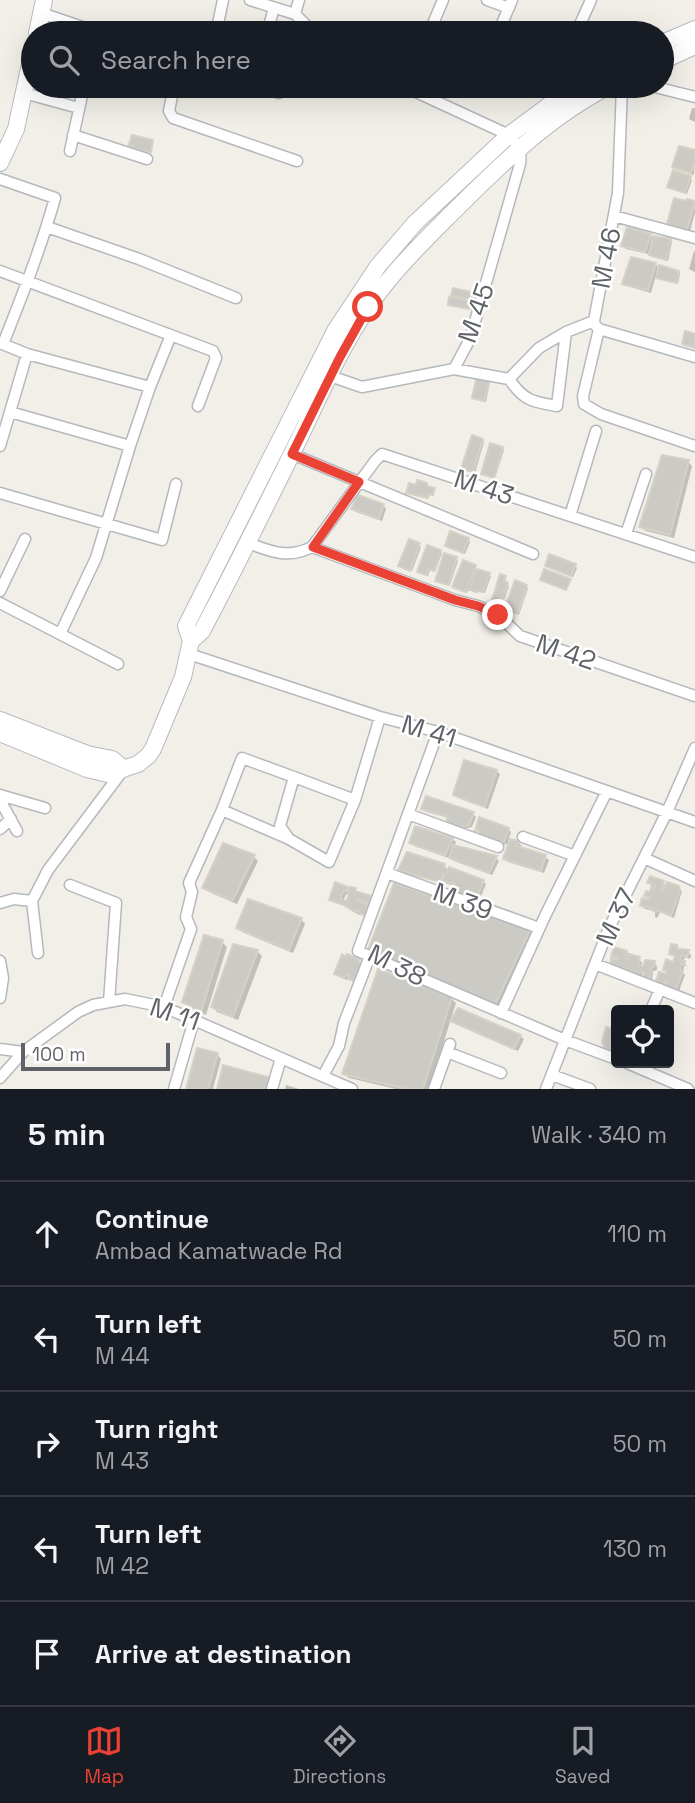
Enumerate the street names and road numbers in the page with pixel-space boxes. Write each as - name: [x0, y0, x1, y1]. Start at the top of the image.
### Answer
- street label: M 46: [583, 225, 629, 291]
- street label: M 45: [450, 279, 502, 347]
- street label: M 43: [450, 461, 518, 513]
- street label: M 42: [532, 626, 600, 678]
- street label: M 41: [397, 707, 461, 755]
- street label: M 39: [429, 875, 497, 927]
- street label: M 37: [588, 883, 644, 951]
- street label: M 38: [362, 936, 432, 994]
- street label: M 11: [145, 990, 205, 1038]

